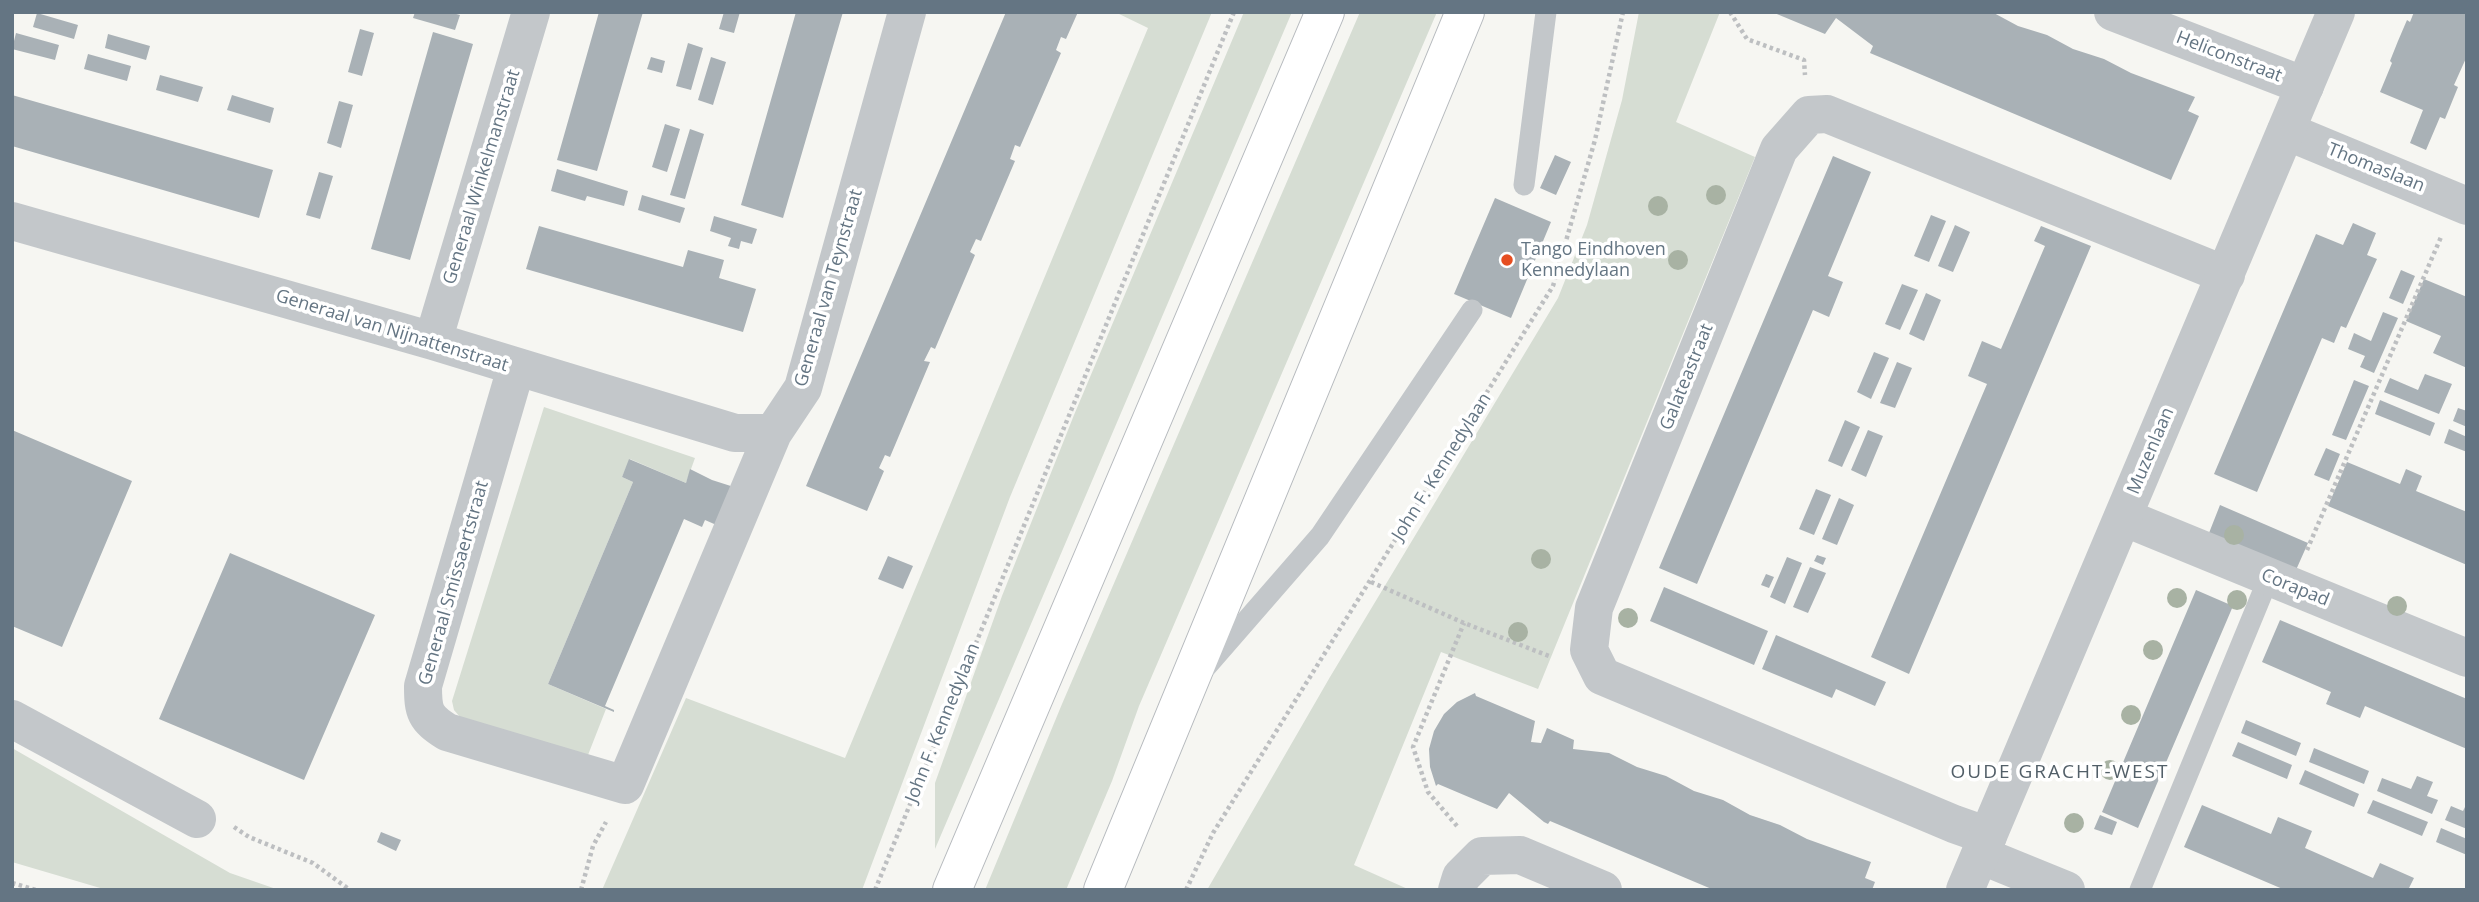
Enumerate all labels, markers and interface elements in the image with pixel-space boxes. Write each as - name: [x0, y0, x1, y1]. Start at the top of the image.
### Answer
- street label: Heliconstraat: [2173, 27, 2285, 87]
- street label: Generaal Winkelmanstraat: [439, 67, 525, 287]
- street label: Thomaslaan: [2324, 139, 2428, 197]
- street label: Generaal van Teynstraat: [790, 187, 868, 389]
- place label: Tango Eindhoven Kennedylaan: [1521, 239, 1666, 282]
- marker: Tango Eindhoven Kennedylaan: [1499, 252, 1515, 268]
- street label: Generaal van Nijnattenstraat: [273, 285, 511, 377]
- street label: Galateastraat: [1656, 321, 1718, 433]
- street label: John F. Kennedylaan: [1388, 389, 1496, 545]
- street label: Muzenlaan: [2123, 404, 2179, 498]
- street label: Generaal Smissaertstraat: [414, 478, 494, 688]
- street label: Corapad: [2258, 565, 2332, 611]
- street label: John F. Kennedylaan: [901, 640, 985, 806]
- district label: OUDE GRACHT-WEST: [1952, 762, 2168, 784]

